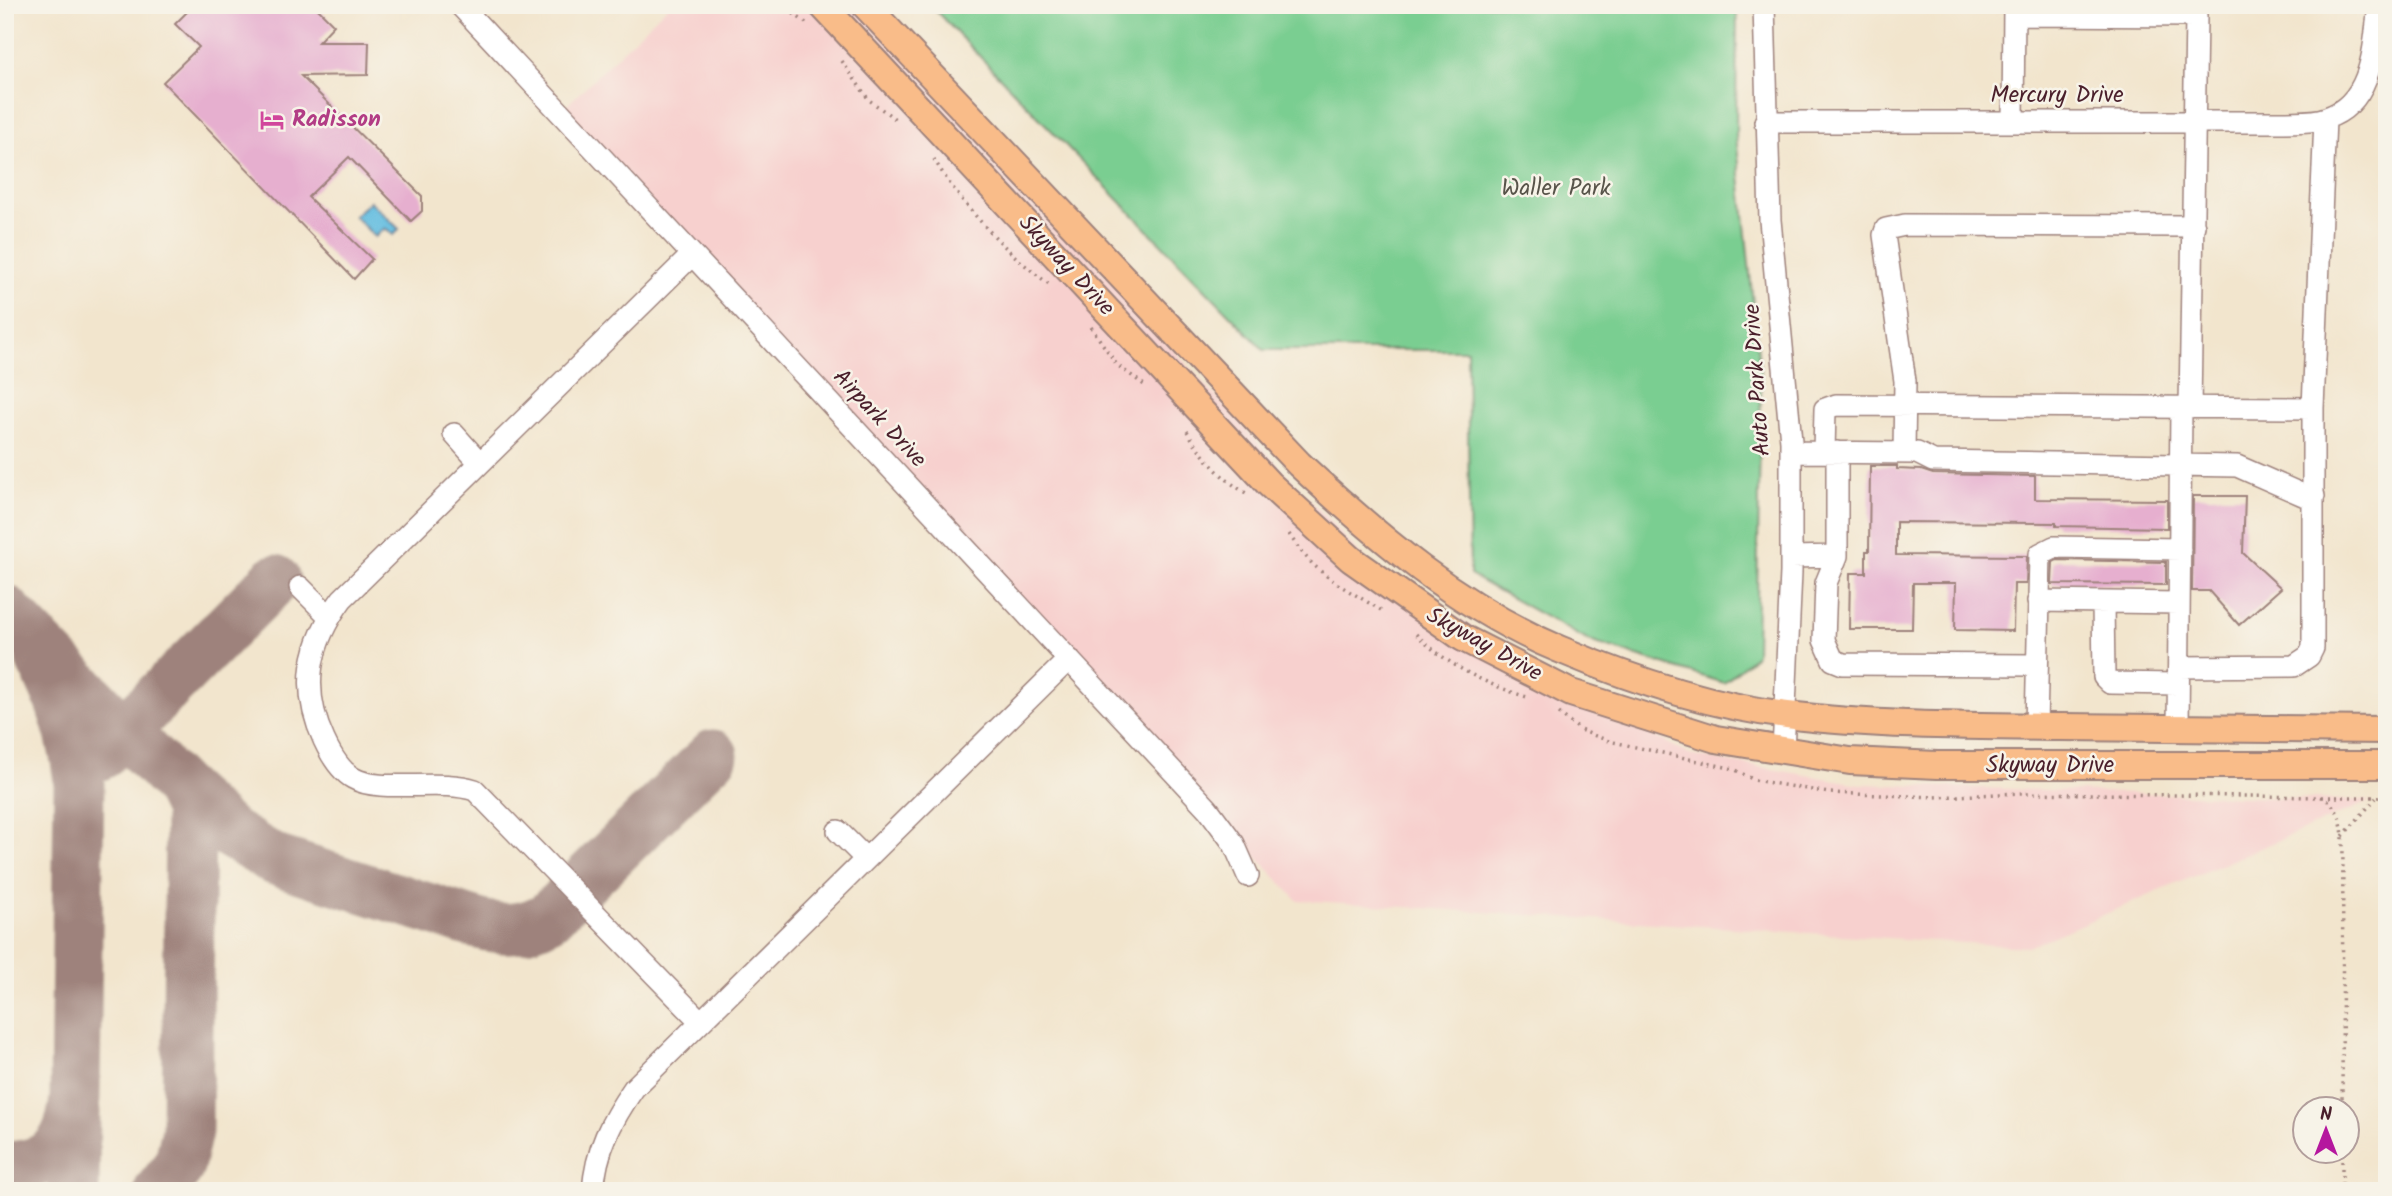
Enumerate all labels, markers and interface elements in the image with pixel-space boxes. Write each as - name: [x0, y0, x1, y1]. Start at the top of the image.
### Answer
- street label: Mercury Drive: [1990, 78, 2124, 114]
- place label: Radisson: [292, 102, 381, 138]
- hotel icon: Radisson: [258, 106, 286, 134]
- park label: Waller Park: [1502, 171, 1611, 207]
- street label: Skyway Drive: [1009, 207, 1123, 325]
- street label: Auto Park Drive: [1735, 303, 1781, 457]
- street label: Airpark Drive: [823, 361, 935, 477]
- street label: Skyway Drive: [1419, 598, 1549, 692]
- street label: Skyway Drive: [1986, 748, 2114, 784]
- north arrow: [2290, 1094, 2360, 1164]
- text: N: [2320, 1100, 2332, 1130]

